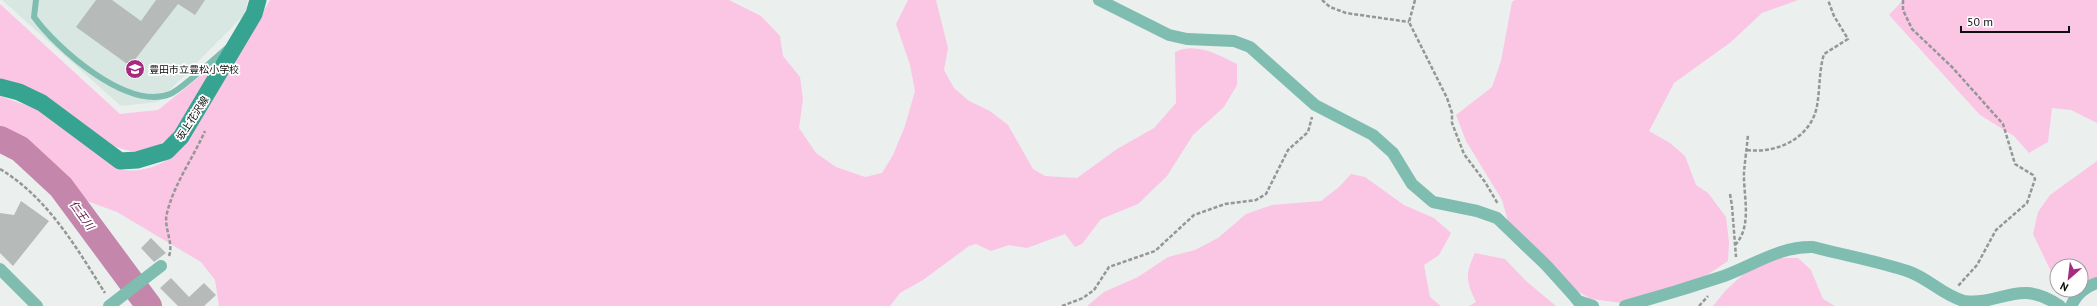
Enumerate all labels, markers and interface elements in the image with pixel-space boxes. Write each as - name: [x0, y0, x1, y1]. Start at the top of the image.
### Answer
- scale bar: [1961, 8, 2069, 34]
- text: 50 m: [1967, 14, 1993, 29]
- school or university icon: 豊田市立豊松小学校: [124, 58, 146, 80]
- place label: 豊田市立豊松小学校: [149, 63, 239, 76]
- street label: 坂上花沢線: [173, 94, 211, 143]
- water label: 仁王川: [67, 198, 98, 233]
- north arrow: [2049, 258, 2089, 298]
- text: N: [2058, 279, 2071, 295]

